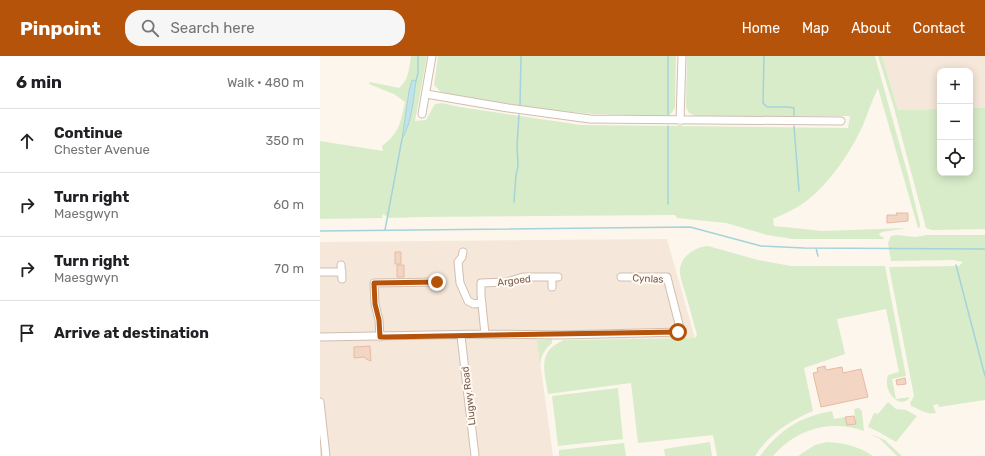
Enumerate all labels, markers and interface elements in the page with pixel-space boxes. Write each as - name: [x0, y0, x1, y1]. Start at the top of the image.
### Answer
- search box: [125, 10, 405, 46]
- text: Pinpoint: [20, 17, 101, 40]
- icon: search: [139, 17, 161, 39]
- text: Search here: [171, 19, 255, 37]
- text: Home: [742, 20, 780, 37]
- text: Map: [802, 20, 829, 37]
- text: About: [851, 20, 891, 37]
- text: Contact: [913, 20, 965, 37]
- map controls: [937, 68, 973, 176]
- button: +: [937, 68, 973, 104]
- text: 6 min: [16, 72, 62, 92]
- text: Walk · 480 m: [227, 75, 304, 90]
- button: −: [937, 104, 973, 140]
- text: Continue: [54, 124, 123, 142]
- icon: ahead: [16, 130, 38, 152]
- text: 350 m: [265, 133, 304, 148]
- button: locate: [937, 140, 973, 176]
- text: Chester Avenue: [54, 142, 150, 157]
- text: Turn right: [54, 188, 129, 206]
- icon: right: [16, 194, 38, 216]
- text: 60 m: [273, 197, 304, 212]
- text: Maesgwyn: [54, 206, 119, 221]
- text: Turn right: [54, 252, 129, 270]
- icon: right: [16, 258, 38, 280]
- text: 70 m: [274, 261, 304, 276]
- text: Maesgwyn: [54, 270, 119, 285]
- street label: Cynlas: [632, 272, 664, 286]
- route end: [428, 273, 446, 291]
- street label: Argoed: [497, 273, 532, 289]
- icon: arrive: [16, 322, 38, 344]
- route start: [669, 323, 687, 341]
- text: Arrive at destination: [54, 324, 209, 342]
- street label: Llugwy Road: [459, 366, 479, 426]

